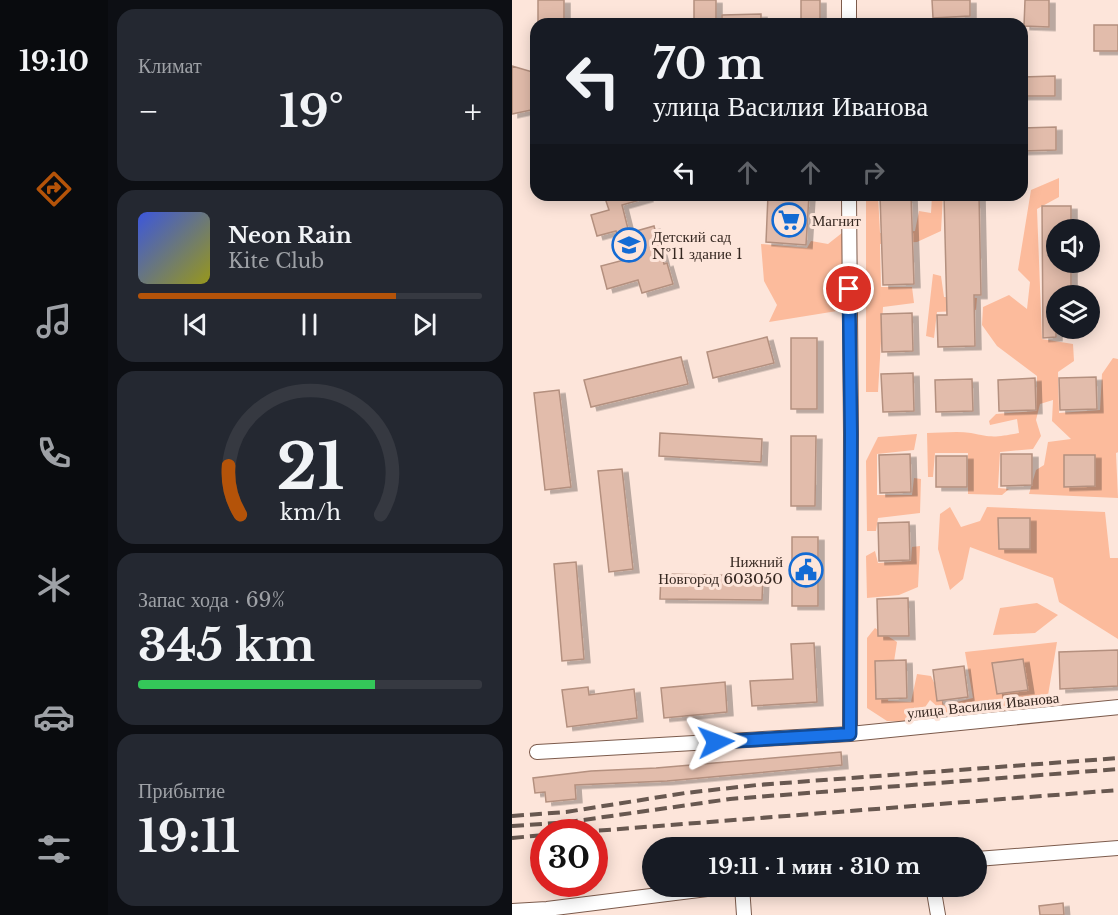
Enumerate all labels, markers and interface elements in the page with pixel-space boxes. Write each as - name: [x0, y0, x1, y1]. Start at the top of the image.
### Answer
- text: 70 m: [653, 38, 764, 90]
- icon: left: [554, 42, 632, 120]
- text: 19:10: [19, 45, 89, 78]
- text: Климат: [138, 54, 202, 78]
- text: 19°: [279, 83, 344, 139]
- text: улица Василия Иванова: [653, 90, 928, 123]
- text: −: [138, 91, 159, 132]
- text: +: [464, 91, 482, 132]
- icon: left: [668, 156, 701, 189]
- icon: ahead: [731, 156, 764, 189]
- icon: ahead: [794, 156, 827, 189]
- icon: right: [857, 156, 890, 189]
- icon: directions: [33, 168, 75, 210]
- supermarket icon: Магнит: [771, 202, 807, 238]
- place label: Магнит: [812, 211, 861, 230]
- map controls: [1046, 219, 1100, 339]
- button: sound: [1046, 219, 1100, 273]
- text: Neon Rain: [228, 222, 352, 249]
- school or university icon: Детский сад №11 здание 1: [611, 227, 647, 263]
- place label: Детский сад №11 здание 1: [652, 227, 743, 263]
- text: Kite Club: [228, 249, 324, 273]
- pin: [823, 263, 874, 314]
- icon: arrive: [832, 272, 865, 305]
- button: layers: [1046, 285, 1100, 339]
- icon: music: [33, 300, 75, 342]
- icon: previous: [179, 308, 212, 341]
- icon: pause: [293, 308, 326, 341]
- icon: next: [408, 308, 441, 341]
- text: 21: [276, 428, 344, 506]
- icon: phone: [33, 432, 75, 474]
- text: km/h: [280, 499, 341, 526]
- place label: Нижний Новгород 603050: [658, 552, 783, 588]
- public building icon: Нижний Новгород 603050: [788, 552, 824, 588]
- icon: climate: [33, 564, 75, 606]
- text: Запас хода · 69%: [138, 588, 285, 612]
- text: 345 km: [138, 617, 315, 673]
- street label: улица Василия Иванова: [906, 688, 1060, 722]
- icon: car: [33, 696, 75, 738]
- position arrow: [684, 710, 748, 774]
- text: Прибытие: [138, 779, 225, 803]
- text: 19:11: [138, 808, 240, 864]
- speed limit sign: 30: [530, 819, 608, 897]
- icon: filters: [33, 828, 75, 870]
- text: 19:11 · 1 мин · 310 m: [709, 853, 920, 880]

